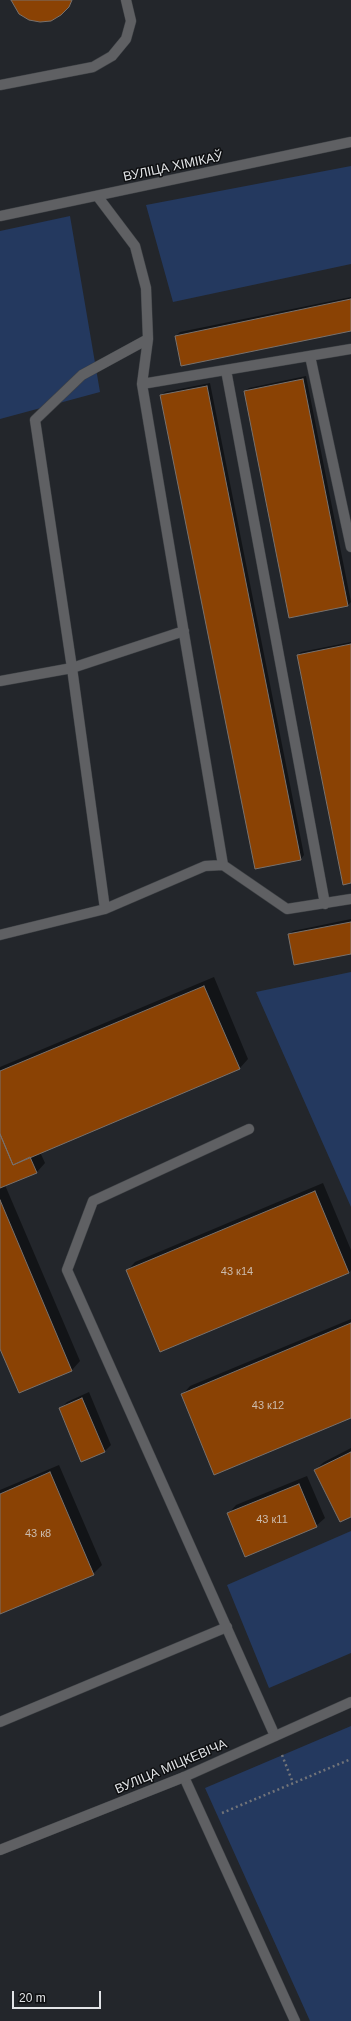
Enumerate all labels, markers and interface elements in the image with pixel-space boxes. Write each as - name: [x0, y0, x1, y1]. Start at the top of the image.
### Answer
- street label: ВУЛІЦА ХІМІКАЎ: [122, 149, 224, 185]
- house number: 43 к14: [221, 1265, 253, 1279]
- house number: 43 к12: [252, 1399, 284, 1413]
- house number: 43 к11: [256, 1513, 288, 1527]
- house number: 43 к8: [25, 1527, 51, 1541]
- street label: ВУЛІЦА МІЦКЕВІЧА: [113, 1736, 229, 1798]
- scale bar: [14, 1983, 103, 2009]
- text: 20 m: [19, 1991, 46, 2005]

